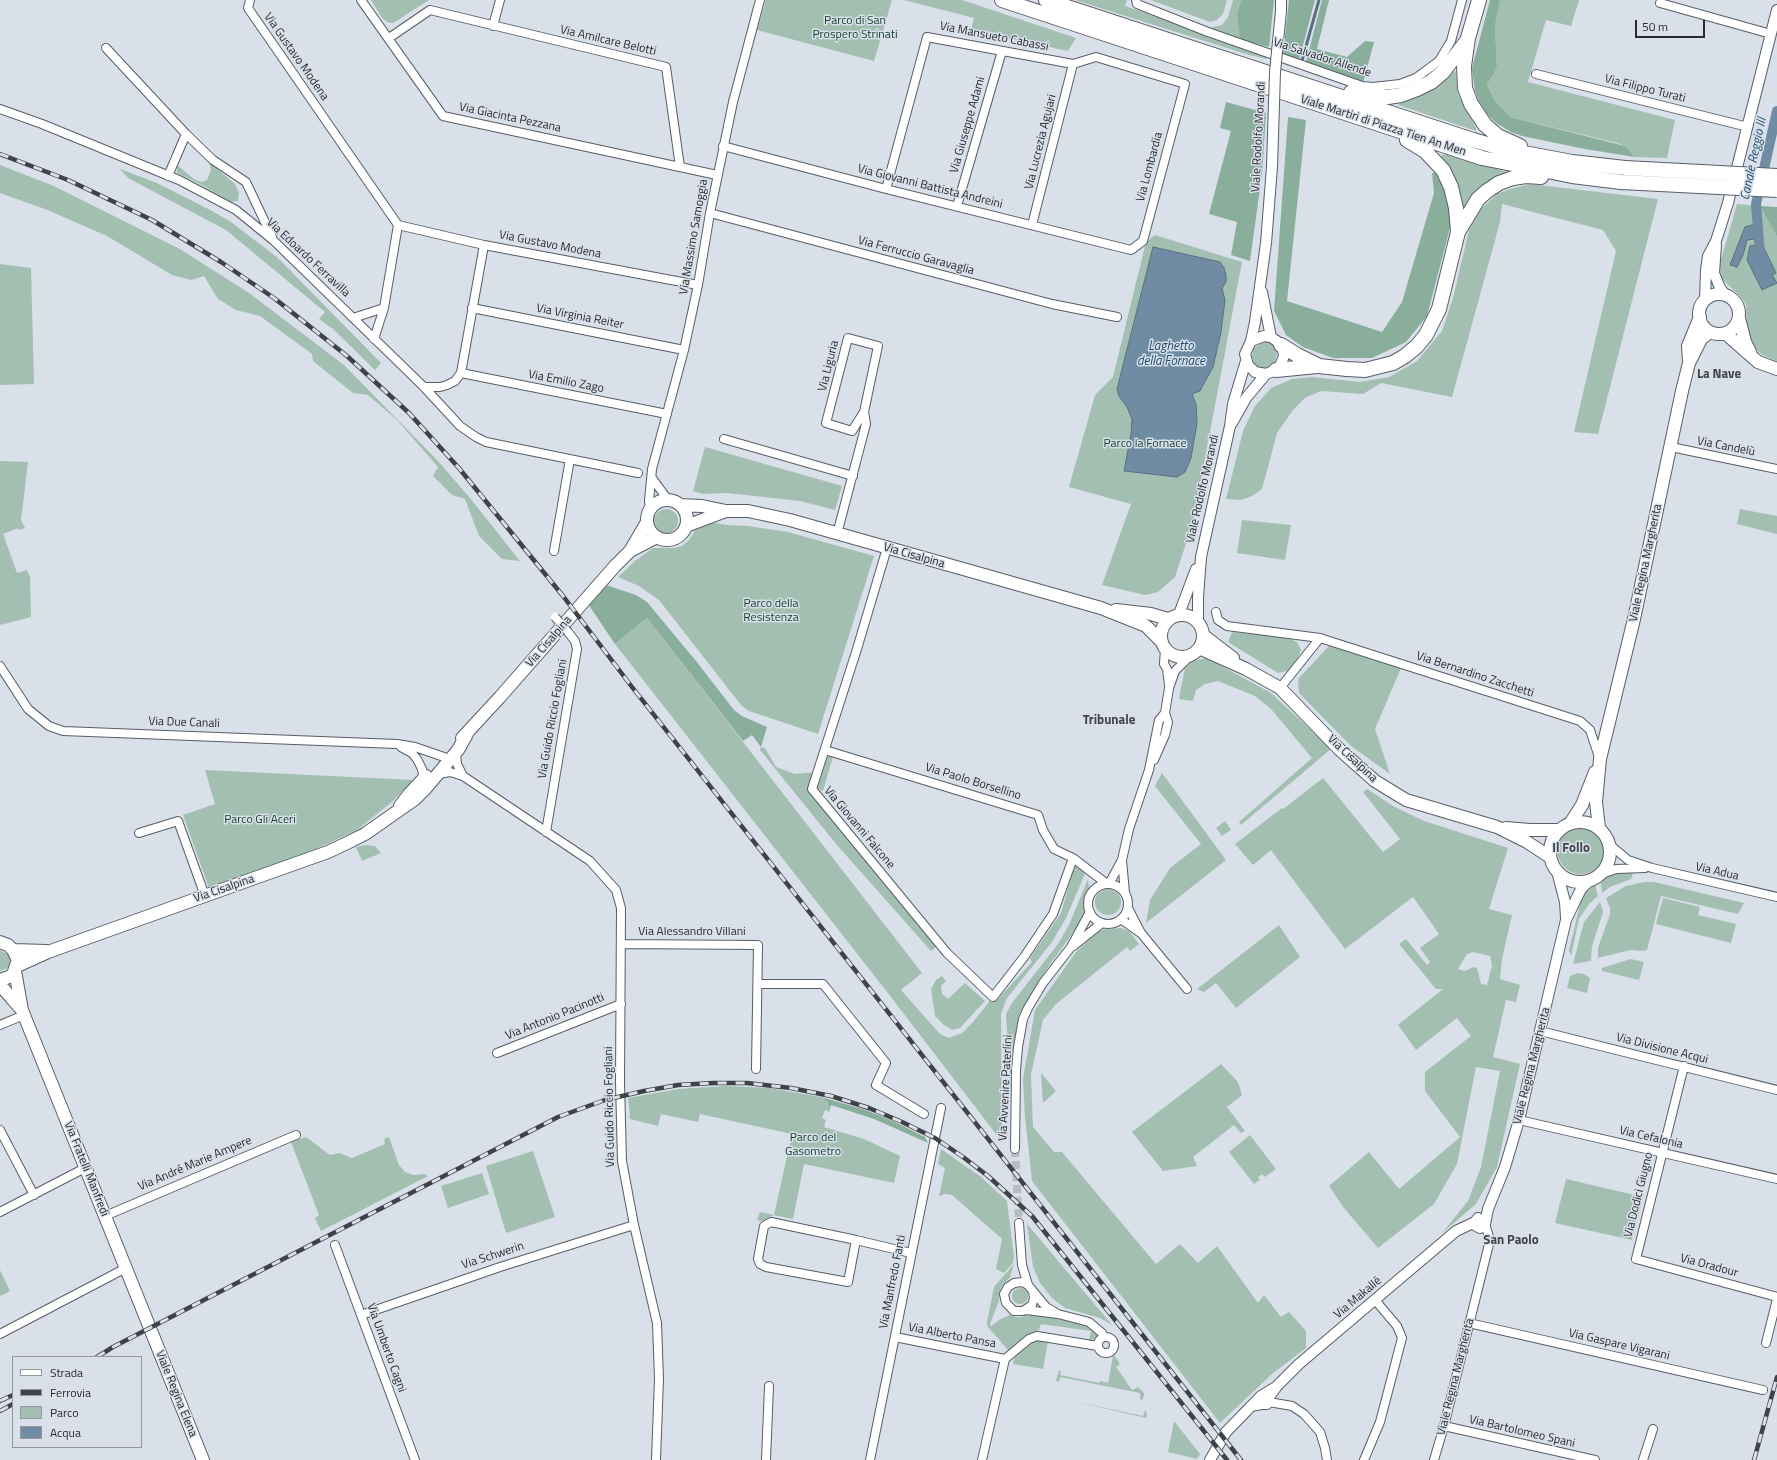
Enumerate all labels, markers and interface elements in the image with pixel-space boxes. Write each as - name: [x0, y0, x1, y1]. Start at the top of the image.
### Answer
- street label: Via Gustavo Modena: [260, 10, 332, 104]
- scale bar: [1637, 12, 1707, 38]
- park label: Parco di San Prospero Strinati: [812, 14, 898, 42]
- text: 50 m: [1642, 17, 1668, 36]
- street label: Via Mansueto Cabassi: [938, 19, 1050, 55]
- street label: Via Amilcare Belotti: [558, 23, 658, 59]
- street label: Via Salvador Allende: [1271, 35, 1373, 81]
- street label: Via Filippo Turati: [1603, 72, 1687, 106]
- street label: Via Giuseppe Adami: [947, 75, 989, 175]
- street label: Viale Rodolfo Morandi: [1249, 81, 1269, 193]
- street label: Viale Martiri di Piazza Tien An Men: [1298, 92, 1468, 160]
- street label: Via Lucrezia Agujari: [1022, 93, 1060, 191]
- street label: Via Giacinta Pezzana: [458, 100, 562, 136]
- water label: Canale Reggio III: [1738, 116, 1770, 202]
- street label: Via Lombardia: [1134, 131, 1166, 203]
- street label: Via Giovanni Battista Andreini: [856, 162, 1004, 212]
- street label: Via Massimo Samoggia: [677, 178, 711, 296]
- street label: Via Edoardo Ferravilla: [263, 216, 353, 300]
- street label: Via Gustavo Modena: [498, 228, 602, 262]
- street label: Via Ferruccio Garavaglia: [856, 234, 976, 278]
- street label: Via Virginia Reiter: [535, 301, 625, 333]
- street label: Via Liguria: [816, 339, 842, 393]
- water label: Laghetto della Fornace: [1137, 339, 1205, 370]
- district label: La Nave: [1697, 367, 1741, 383]
- street label: Via Emilio Zago: [527, 368, 605, 396]
- street label: Viale Rodolfo Morandi: [1184, 433, 1222, 545]
- street label: Via Candelù: [1696, 434, 1756, 460]
- park label: Parco la Fornace: [1104, 437, 1186, 451]
- street label: Viale Regina Margherita: [1626, 503, 1666, 623]
- street label: Via Cisalpina: [882, 540, 946, 572]
- park label: Parco della Resistenza: [743, 597, 799, 625]
- street label: Via Cisalpina: [523, 613, 575, 671]
- street label: Via Bernardino Zacchetti: [1414, 649, 1536, 701]
- street label: Via Guido Riccio Fogliani: [535, 658, 571, 780]
- district label: Tribunale: [1083, 713, 1135, 729]
- street label: Via Due Canali: [148, 715, 220, 731]
- street label: Via Cisalpina: [1324, 732, 1380, 786]
- street label: Via Paolo Borsellino: [923, 761, 1023, 803]
- street label: Via Giovanni Falcone: [820, 784, 898, 872]
- park label: Parco Gli Aceri: [224, 813, 296, 827]
- district label: Il Follo: [1552, 841, 1590, 857]
- street label: Via Adua: [1694, 860, 1740, 884]
- street label: Via Cisalpina: [192, 872, 256, 906]
- street label: Via Alessandro Villani: [638, 925, 746, 939]
- street label: Via Antonio Pacinotti: [504, 991, 606, 1043]
- street label: Viale Regina Margherita: [1510, 1006, 1554, 1126]
- street label: Via Divisione Acqui: [1615, 1031, 1709, 1067]
- street label: Via Avvenire Paterlini: [996, 1034, 1016, 1142]
- street label: Via Guido Riccio Fogliani: [602, 1046, 618, 1168]
- street label: Via Fratelli Manfredi: [60, 1119, 112, 1219]
- street label: Via Cefalonia: [1618, 1124, 1684, 1152]
- park label: Parco del Gasometro: [785, 1131, 841, 1159]
- street label: Via André Marie Ampere: [136, 1134, 254, 1194]
- street label: Via Dodici Giugno: [1621, 1151, 1657, 1239]
- district label: San Paolo: [1483, 1233, 1539, 1249]
- street label: Via Manfredo Fanti: [877, 1234, 909, 1330]
- street label: Via Schwerin: [460, 1239, 526, 1273]
- street label: Via Oradour: [1678, 1251, 1740, 1281]
- street label: Via Makallé: [1331, 1274, 1385, 1322]
- street label: Via Umberto Cagni: [363, 1302, 409, 1394]
- street label: Viale Regina Margherita: [1434, 1317, 1478, 1437]
- street label: Via Alberto Pansa: [907, 1320, 997, 1352]
- street label: Via Gaspare Vigarani: [1567, 1326, 1671, 1364]
- street label: Viale Regina Elena: [152, 1349, 200, 1439]
- legend: [12, 1356, 142, 1448]
- text: Strada: [50, 1363, 83, 1382]
- text: Ferrovia: [50, 1383, 91, 1402]
- text: Parco: [50, 1403, 79, 1422]
- street label: Via Bartolomeo Spani: [1468, 1413, 1576, 1451]
- text: Acqua: [50, 1423, 81, 1442]

